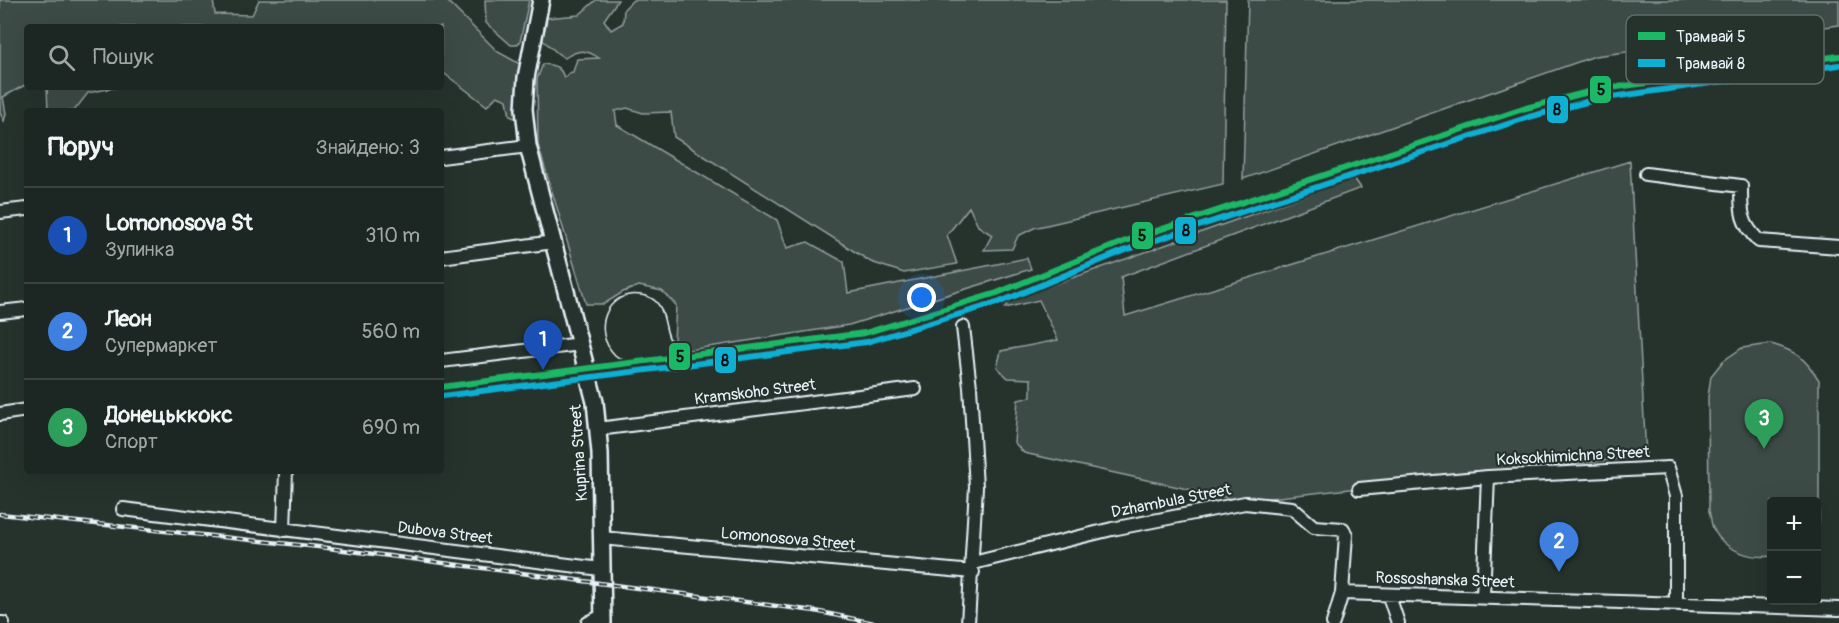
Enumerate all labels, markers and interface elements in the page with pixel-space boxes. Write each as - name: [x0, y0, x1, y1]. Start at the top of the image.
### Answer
- legend: [1626, 15, 1824, 84]
- search box: [24, 24, 444, 90]
- text: Трамвай 5: [1676, 27, 1746, 47]
- icon: search: [45, 41, 78, 74]
- text: Пошук: [93, 43, 154, 71]
- text: Трамвай 8: [1676, 54, 1745, 74]
- line badge: 5: [1589, 75, 1612, 104]
- text: 5: [1597, 80, 1606, 100]
- line badge: 8: [1546, 95, 1569, 124]
- text: 8: [1553, 100, 1561, 120]
- text: Поруч: [48, 131, 114, 163]
- text: Знайдено: 3: [316, 135, 420, 160]
- text: Lomonosova St: [105, 209, 253, 237]
- line badge: 8: [1174, 216, 1197, 245]
- line badge: 5: [1131, 221, 1154, 250]
- text: 8: [1182, 221, 1190, 241]
- text: 1: [64, 223, 71, 248]
- text: 310 m: [365, 223, 420, 248]
- text: 5: [1138, 226, 1147, 246]
- text: Зупинка: [105, 237, 174, 262]
- your location: [907, 283, 936, 312]
- text: Леон: [105, 305, 152, 333]
- text: 2: [62, 319, 73, 344]
- text: 560 m: [362, 319, 420, 344]
- pin: 1: [524, 320, 562, 370]
- text: Супермаркет: [105, 333, 217, 358]
- line badge: 5: [668, 342, 691, 371]
- line badge: 8: [714, 346, 737, 374]
- text: 5: [676, 347, 685, 367]
- text: 8: [721, 351, 729, 371]
- street label: Kramskoho Street: [693, 375, 817, 409]
- pin: 3: [1744, 400, 1784, 449]
- text: Донецьккокс: [105, 401, 233, 429]
- street label: Kuprina Street: [566, 403, 592, 502]
- text: 3: [62, 415, 73, 440]
- text: 690 m: [362, 415, 420, 440]
- text: Спорт: [105, 429, 158, 454]
- street label: Koksokhimichna Street: [1496, 442, 1651, 470]
- street label: Dzhambula Street: [1109, 479, 1233, 522]
- map controls: [1767, 497, 1821, 605]
- button: +: [1767, 497, 1821, 551]
- street label: Dubova Street: [396, 517, 494, 549]
- pin: 2: [1540, 522, 1578, 572]
- street label: Lomonosova Street: [720, 523, 857, 555]
- button: −: [1767, 551, 1821, 605]
- street label: Rossoshanska Street: [1375, 568, 1515, 592]

